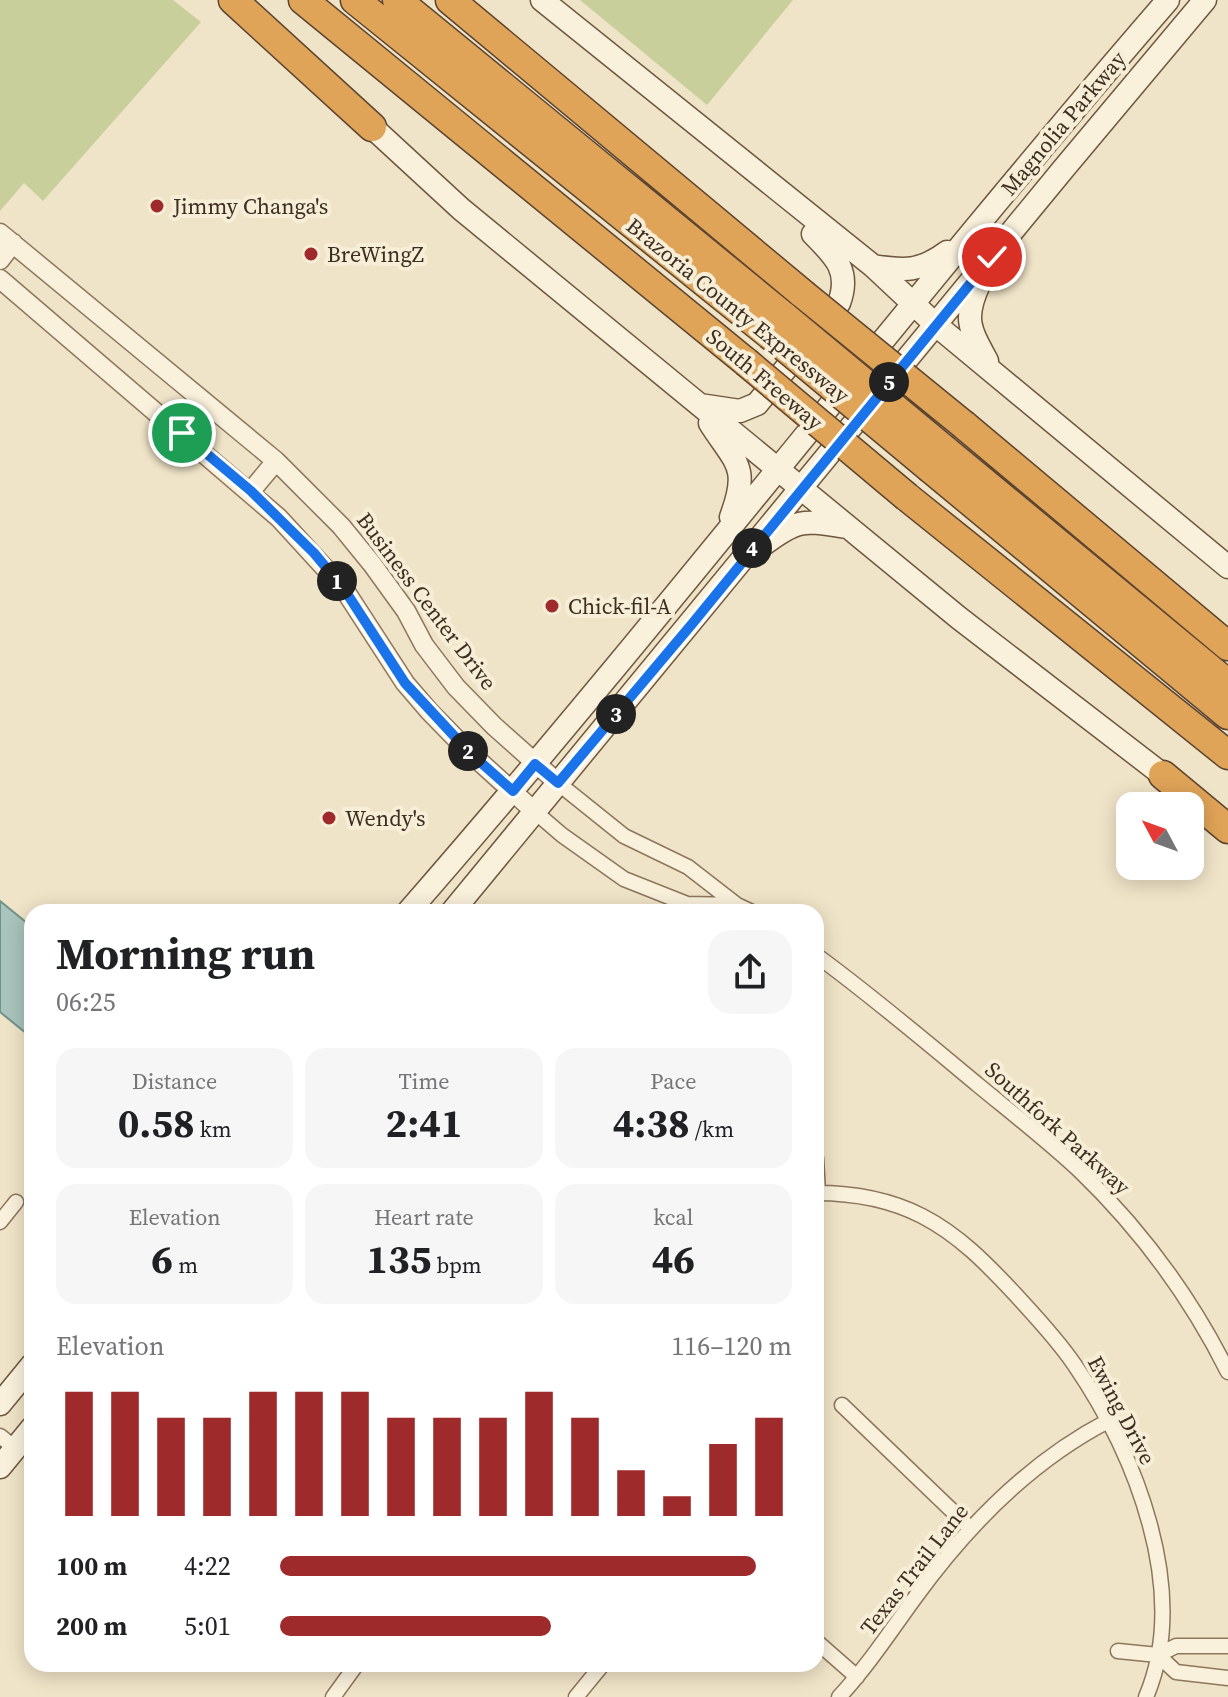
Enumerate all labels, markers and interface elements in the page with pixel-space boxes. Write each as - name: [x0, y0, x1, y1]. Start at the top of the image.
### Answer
- street label: Magnolia Parkway: [994, 44, 1133, 202]
- place label: Jimmy Changa's: [172, 191, 328, 221]
- marker: Jimmy Changa's: [148, 197, 166, 215]
- street label: Brazoria County Expressway: [620, 211, 856, 410]
- pin: [958, 223, 1026, 291]
- icon: check: [970, 235, 1014, 279]
- place label: BreWingZ: [327, 239, 424, 269]
- marker: BreWingZ: [302, 245, 320, 263]
- street label: South Freeway: [700, 321, 830, 437]
- pin: 5: [869, 362, 909, 402]
- text: 5: [883, 367, 895, 397]
- pin: [148, 399, 216, 467]
- icon: arrive: [160, 411, 204, 455]
- street label: Business Center Drive: [350, 506, 504, 696]
- pin: 4: [732, 528, 772, 568]
- text: 4: [746, 533, 758, 563]
- pin: 1: [317, 561, 357, 601]
- text: 1: [331, 566, 343, 596]
- place label: Chick-fil-A: [568, 591, 671, 621]
- marker: Chick-fil-A: [543, 597, 561, 615]
- pin: 3: [596, 694, 636, 734]
- text: 3: [610, 699, 622, 729]
- pin: 2: [448, 731, 488, 771]
- text: 2: [462, 736, 474, 766]
- north arrow: [1116, 792, 1204, 880]
- map controls: [1116, 792, 1204, 880]
- place label: Wendy's: [345, 803, 426, 833]
- marker: Wendy's: [320, 809, 338, 827]
- text: Morning run: [56, 923, 315, 984]
- button: share: [708, 930, 792, 1014]
- text: 06:25: [56, 984, 116, 1020]
- street label: Southfork Parkway: [979, 1055, 1138, 1202]
- text: Distance: [132, 1066, 217, 1096]
- text: Time: [399, 1066, 449, 1096]
- text: Pace: [650, 1066, 696, 1096]
- text: 0.58: [118, 1096, 195, 1150]
- text: 2:41: [385, 1096, 463, 1150]
- text: 4:38: [613, 1096, 690, 1150]
- text: km: [195, 1114, 232, 1144]
- text: /km: [690, 1114, 734, 1144]
- text: Elevation: [129, 1202, 221, 1232]
- text: Heart rate: [374, 1202, 474, 1232]
- text: kcal: [653, 1202, 693, 1232]
- text: 6: [151, 1232, 173, 1286]
- text: 135: [366, 1232, 431, 1286]
- text: 46: [652, 1232, 695, 1286]
- text: m: [173, 1250, 198, 1280]
- text: bpm: [431, 1250, 482, 1280]
- text: Elevation: [56, 1328, 165, 1364]
- text: 116–120 m: [671, 1328, 792, 1364]
- street label: Ewing Drive: [1081, 1350, 1163, 1470]
- street label: Texas Trail Lane: [853, 1497, 975, 1641]
- text: 100 m: [56, 1548, 127, 1584]
- text: 4:22: [184, 1548, 231, 1584]
- text: 200 m: [56, 1608, 127, 1644]
- text: 5:01: [184, 1608, 231, 1644]

